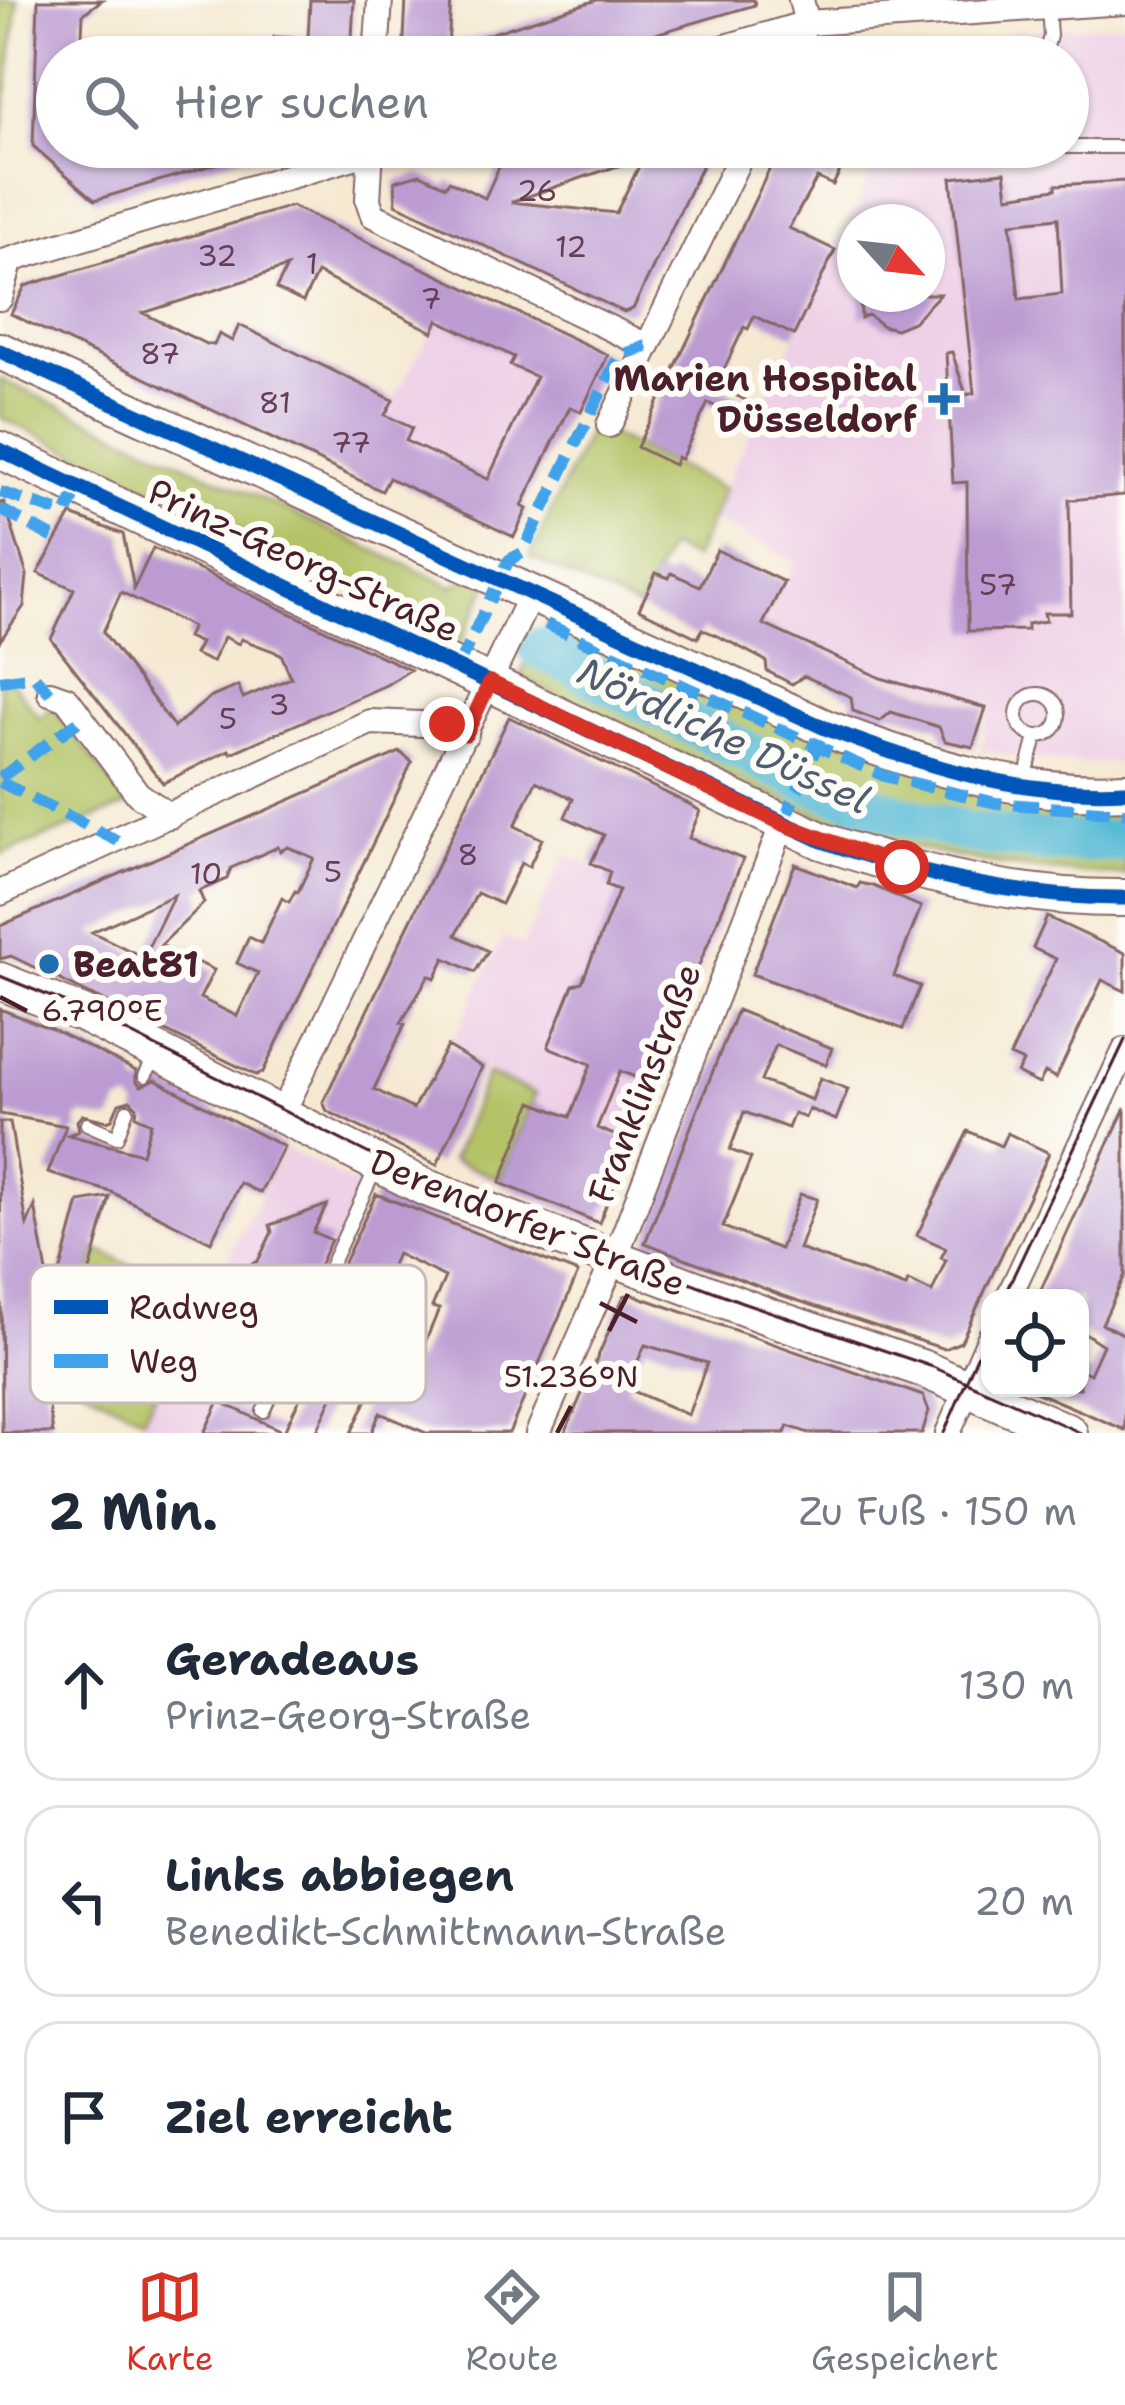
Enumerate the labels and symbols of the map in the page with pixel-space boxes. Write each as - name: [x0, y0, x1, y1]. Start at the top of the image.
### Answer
- house number: 26: [517, 170, 557, 211]
- north arrow: [837, 204, 945, 312]
- house number: 12: [555, 226, 587, 267]
- house number: 32: [197, 235, 237, 276]
- house number: 1: [306, 243, 318, 284]
- house number: 7: [421, 278, 442, 319]
- house number: 87: [140, 333, 180, 374]
- place label: Marien Hospital Düsseldorf: [613, 354, 917, 444]
- house number: 81: [259, 382, 291, 423]
- marker: Marien Hospital Düsseldorf: [928, 383, 960, 415]
- house number: 77: [331, 422, 371, 463]
- street label: Prinz-Georg-Straße: [140, 467, 467, 654]
- house number: 57: [979, 564, 1017, 605]
- water label: Nördliche Düssel: [569, 644, 879, 826]
- house number: 3: [269, 684, 290, 725]
- route end: [420, 697, 474, 751]
- house number: 5: [219, 698, 237, 739]
- house number: 8: [458, 834, 479, 875]
- route start: [875, 840, 929, 894]
- house number: 5: [324, 851, 342, 892]
- house number: 10: [190, 853, 222, 894]
- place label: Beat81: [73, 940, 199, 989]
- marker: Beat81: [36, 951, 62, 977]
- street label: Franklinstraße: [576, 956, 713, 1210]
- text: 6.790°E: [42, 990, 162, 1031]
- street label: Derendorfer Straße: [363, 1137, 693, 1308]
- legend: [30, 1265, 426, 1403]
- text: Radweg: [129, 1285, 259, 1330]
- text: Weg: [129, 1339, 198, 1384]
- text: 51.236°N: [504, 1356, 638, 1397]

